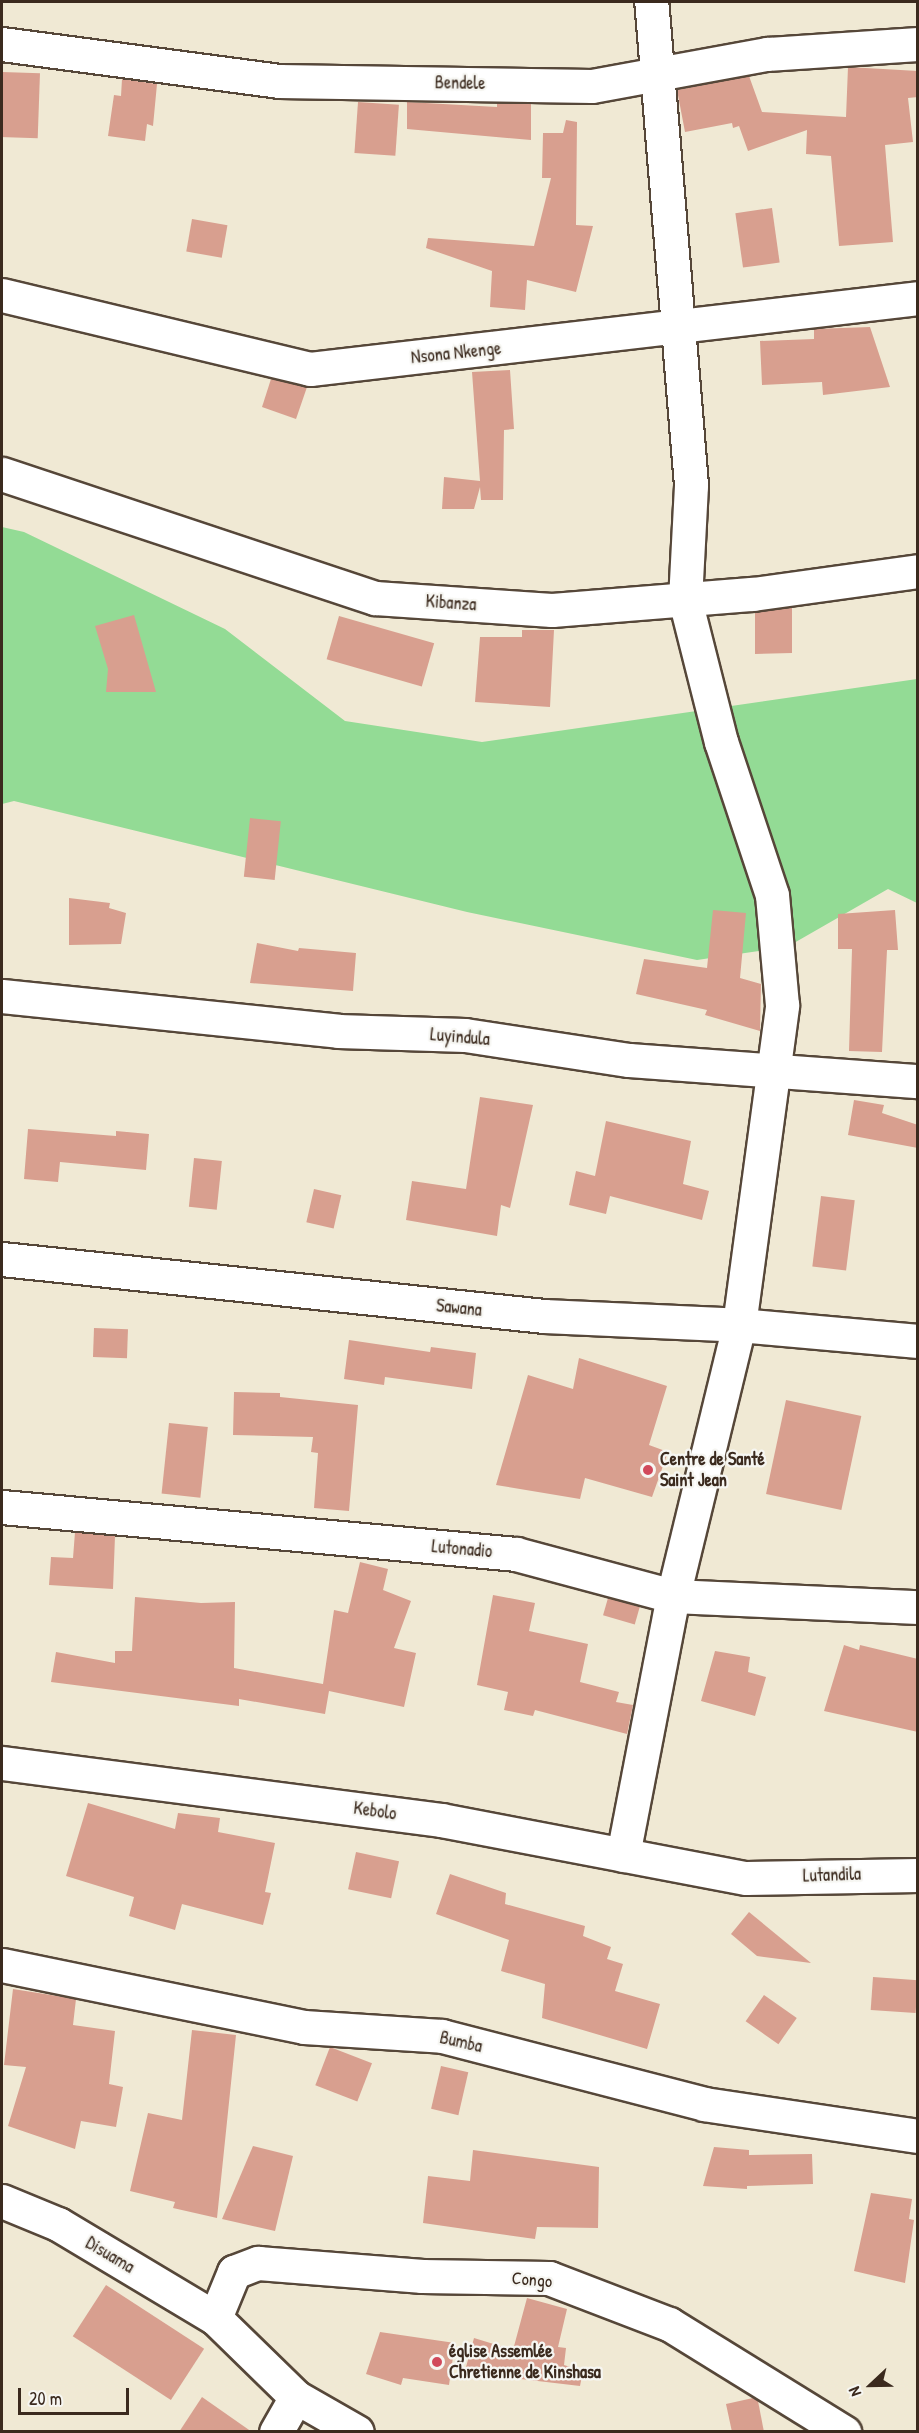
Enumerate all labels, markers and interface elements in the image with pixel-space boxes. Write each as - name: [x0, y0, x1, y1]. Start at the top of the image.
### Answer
- street label: Bendele: [435, 72, 485, 94]
- street label: Nsona Nkenge: [410, 338, 502, 368]
- street label: Kibanza: [425, 590, 477, 616]
- street label: Luyindula: [429, 1024, 491, 1050]
- street label: Sawana: [435, 1295, 483, 1321]
- place label: Centre de Santé Saint Jean: [660, 1449, 765, 1492]
- marker: Centre de Santé Saint Jean: [641, 1463, 655, 1477]
- street label: Lutonadio: [431, 1536, 493, 1562]
- street label: Kebolo: [352, 1797, 398, 1825]
- street label: Lutandila: [803, 1863, 861, 1887]
- street label: Bumba: [438, 2027, 484, 2057]
- street label: Disuama: [82, 2232, 138, 2278]
- street label: Congo: [511, 2267, 553, 2293]
- place label: église Assemlée Chretienne de Kinshasa: [449, 2341, 601, 2384]
- marker: église Assemlée Chretienne de Kinshasa: [430, 2355, 444, 2369]
- north arrow: [841, 2355, 901, 2415]
- scale bar: [21, 2376, 132, 2414]
- text: N: [843, 2384, 866, 2400]
- text: 20 m: [29, 2386, 62, 2411]

